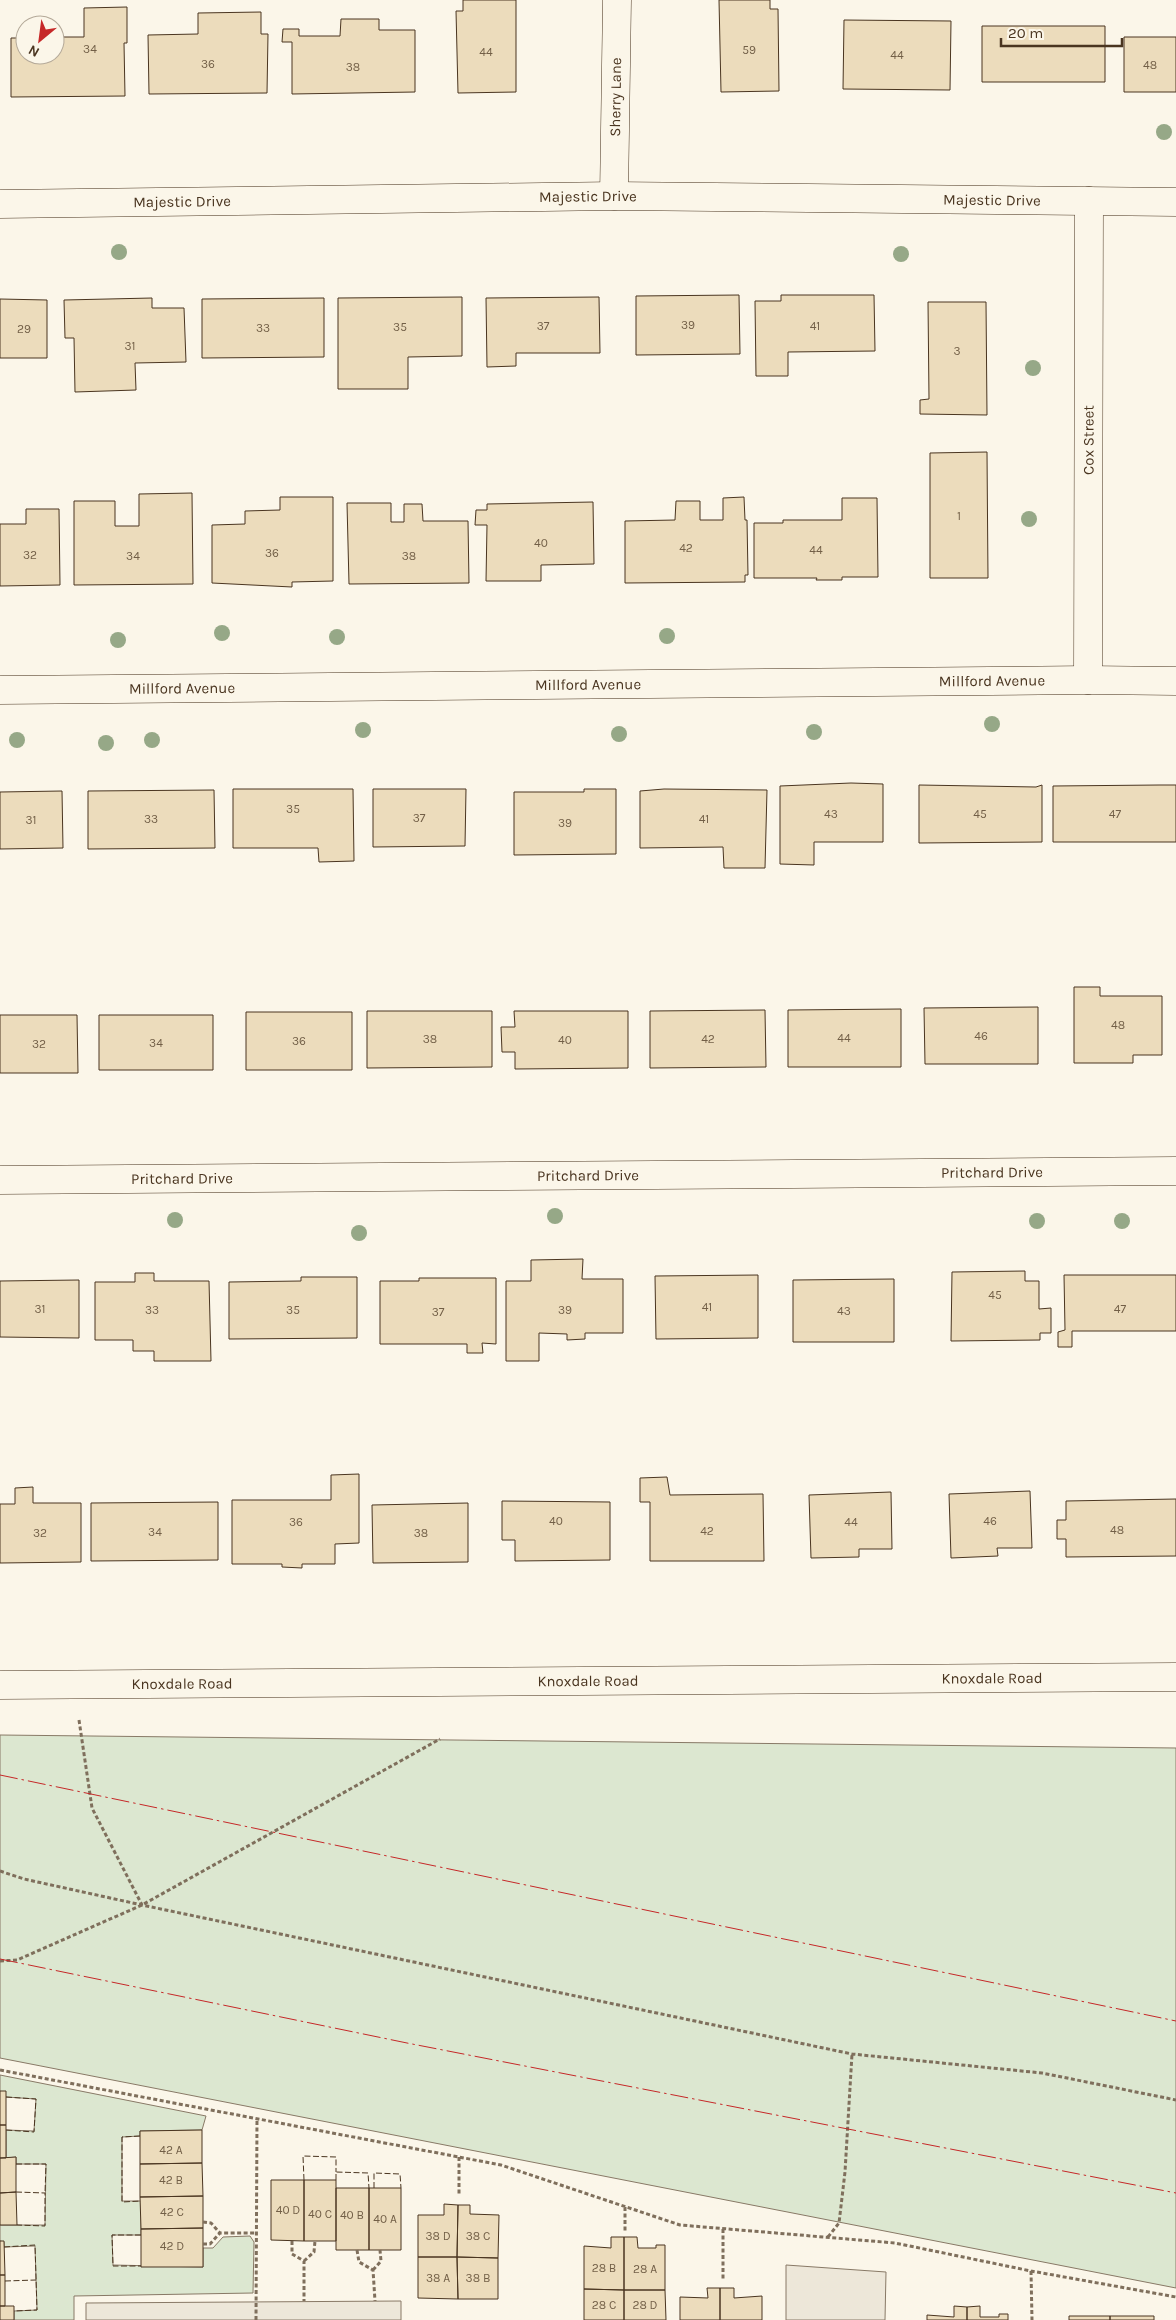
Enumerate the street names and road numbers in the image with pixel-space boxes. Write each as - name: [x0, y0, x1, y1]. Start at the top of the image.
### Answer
- street label: Sherry Lane: [606, 57, 625, 137]
- street label: Majestic Drive: [539, 187, 637, 206]
- street label: Majestic Drive: [943, 191, 1041, 210]
- street label: Majestic Drive: [133, 192, 231, 211]
- street label: Cox Street: [1079, 405, 1098, 475]
- street label: Millford Avenue: [939, 671, 1045, 690]
- street label: Millford Avenue: [535, 675, 641, 694]
- street label: Millford Avenue: [129, 679, 235, 698]
- street label: Pritchard Drive: [941, 1163, 1043, 1182]
- street label: Pritchard Drive: [537, 1166, 639, 1185]
- street label: Pritchard Drive: [131, 1169, 233, 1188]
- street label: Knoxdale Road: [941, 1669, 1043, 1688]
- street label: Knoxdale Road: [537, 1672, 639, 1690]
- street label: Knoxdale Road: [131, 1674, 233, 1693]

